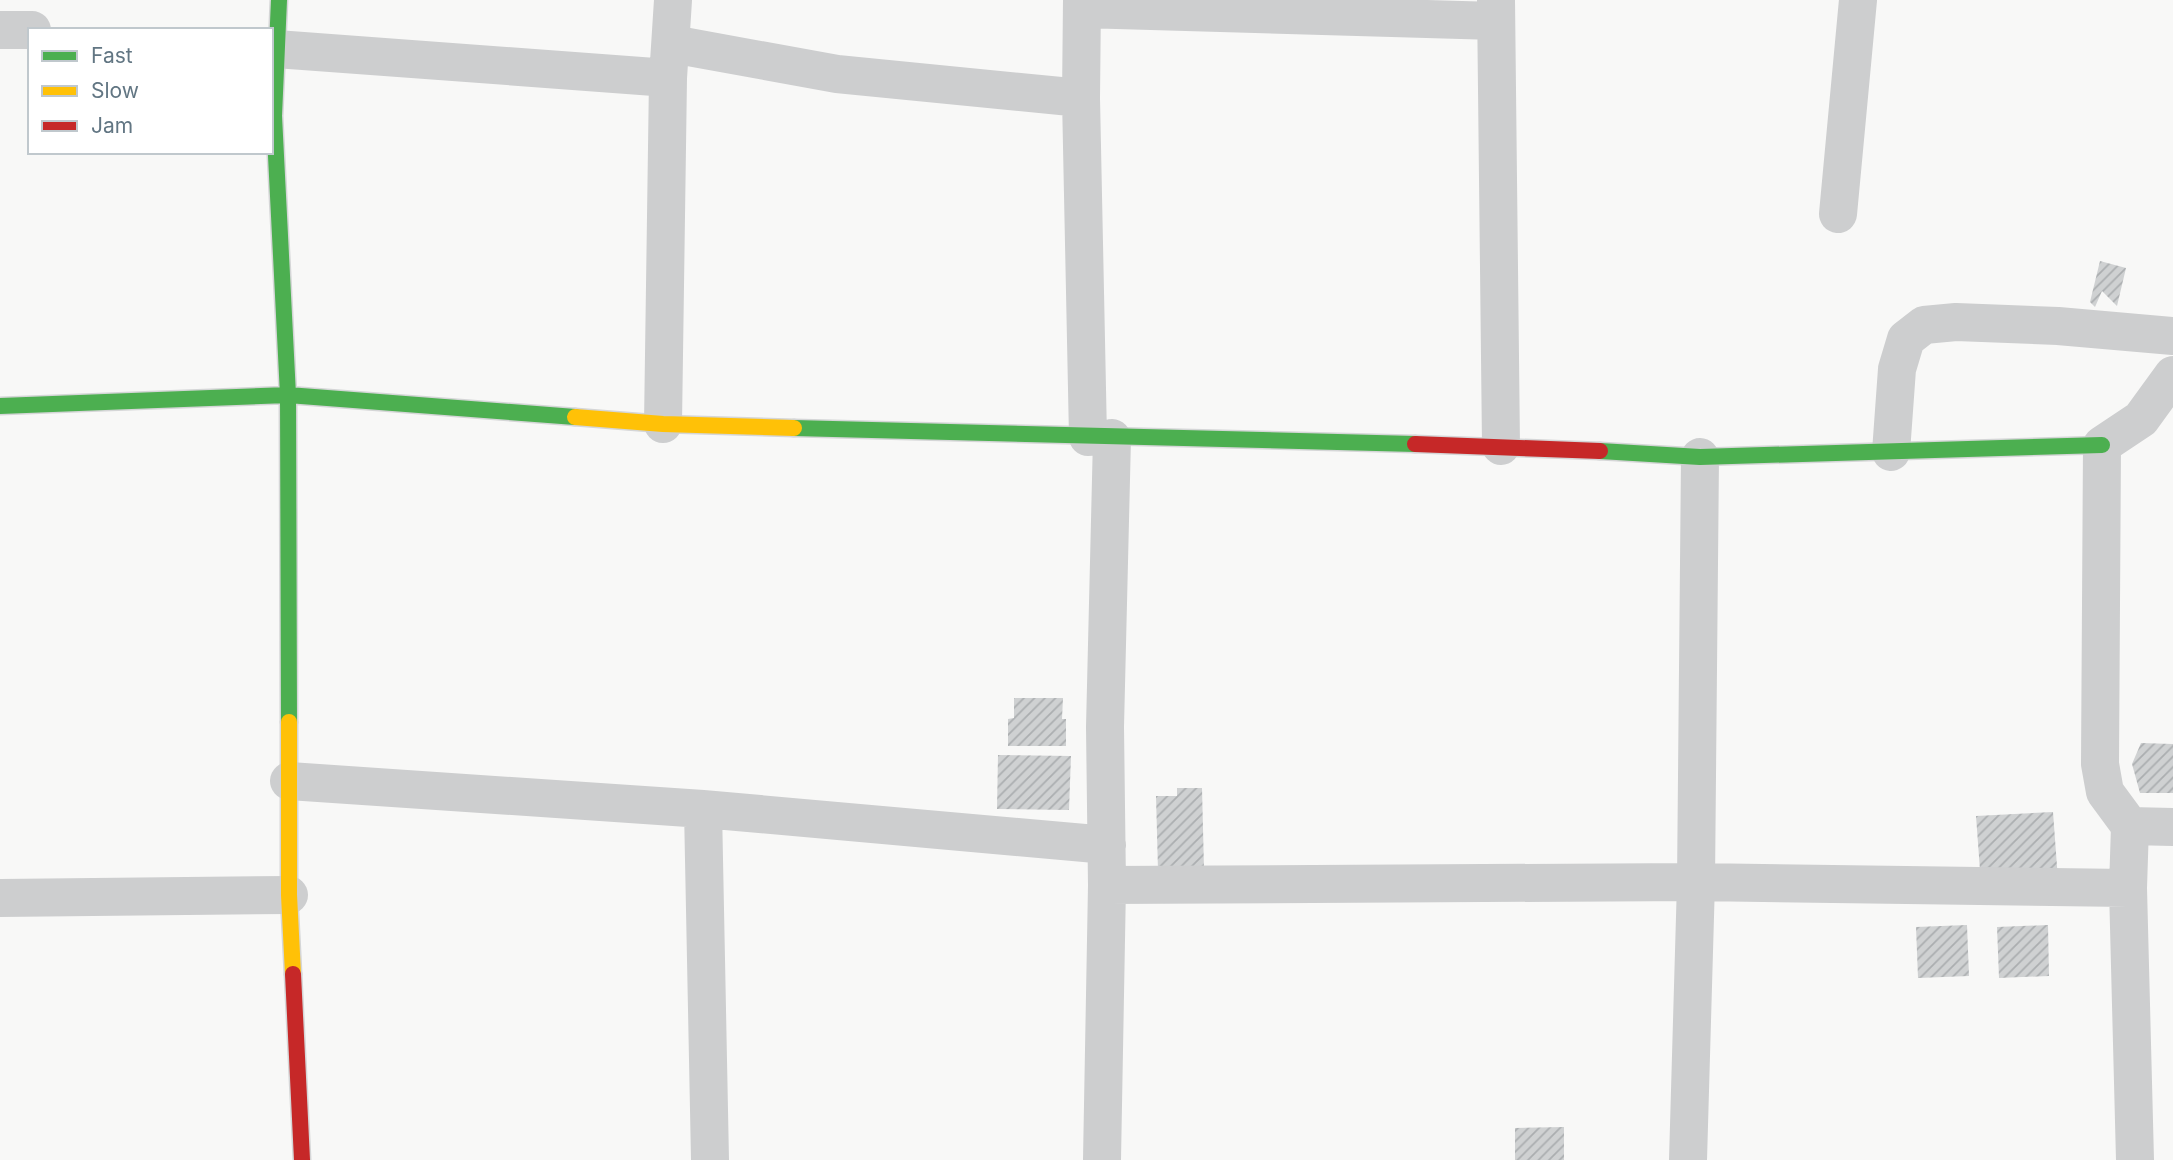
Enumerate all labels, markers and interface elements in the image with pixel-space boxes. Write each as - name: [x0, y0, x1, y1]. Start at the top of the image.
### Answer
- legend: [28, 28, 273, 154]
- text: Fast: [91, 43, 133, 68]
- text: Slow: [91, 78, 139, 103]
- text: Jam: [91, 113, 133, 138]

